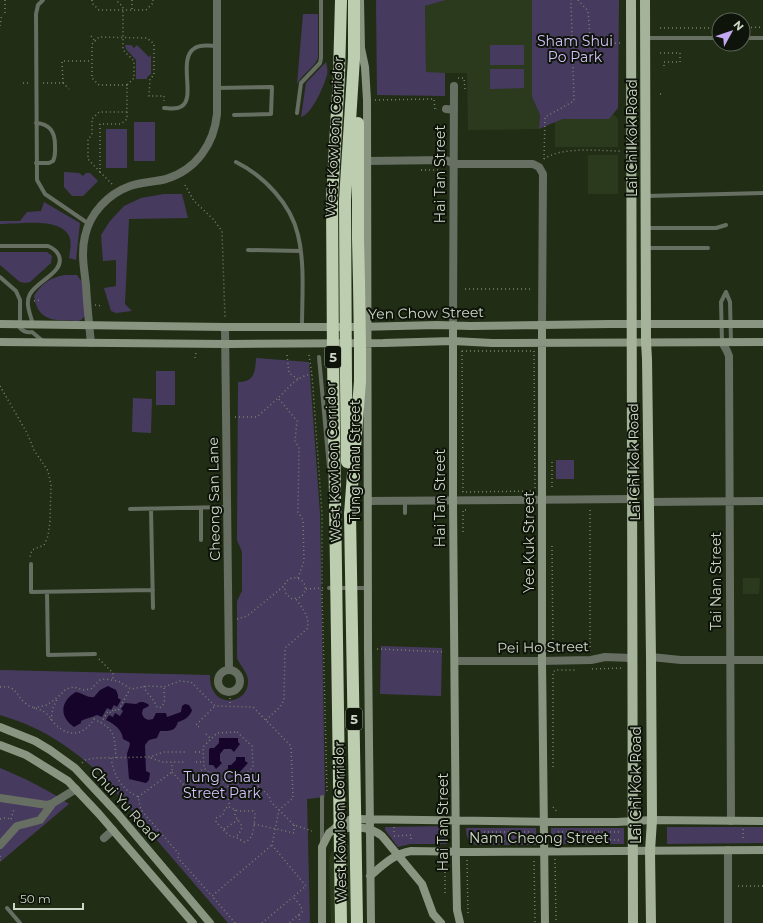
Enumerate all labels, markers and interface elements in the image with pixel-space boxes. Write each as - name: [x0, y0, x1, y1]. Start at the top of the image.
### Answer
- north arrow: [711, 12, 751, 52]
- text: N: [730, 18, 747, 33]
- park label: Sham Shui Po Park: [537, 32, 613, 66]
- street label: West Kowloon Corridor: [321, 56, 347, 218]
- street label: Lai Chi Kok Road: [623, 79, 641, 197]
- street label: Hai Tan Street: [431, 124, 449, 223]
- street label: Yen Chow Street: [368, 303, 484, 323]
- road number: 5: [325, 346, 341, 368]
- street label: West Kowloon Corridor: [321, 381, 345, 543]
- street label: Tung Chau Street: [346, 399, 364, 523]
- street label: Lai Chi Kok Road: [624, 403, 644, 521]
- street label: Cheong San Lane: [204, 437, 224, 561]
- street label: Hai Tan Street: [431, 448, 449, 547]
- street label: Yee Kuk Street: [520, 491, 538, 593]
- street label: Tai Nan Street: [707, 531, 725, 630]
- street label: Pei Ho Street: [497, 637, 589, 657]
- road number: 5: [346, 708, 362, 730]
- street label: Lai Chi Kok Road: [627, 726, 645, 844]
- street label: West Kowloon Corridor: [330, 741, 350, 903]
- street label: Chui Yu Road: [87, 763, 163, 845]
- park label: Tung Chau Street Park: [183, 768, 262, 802]
- street label: Hai Tan Street: [434, 772, 452, 871]
- street label: Nam Cheong Street: [469, 829, 609, 847]
- scale bar: [14, 885, 83, 911]
- text: 50 m: [20, 891, 51, 906]

